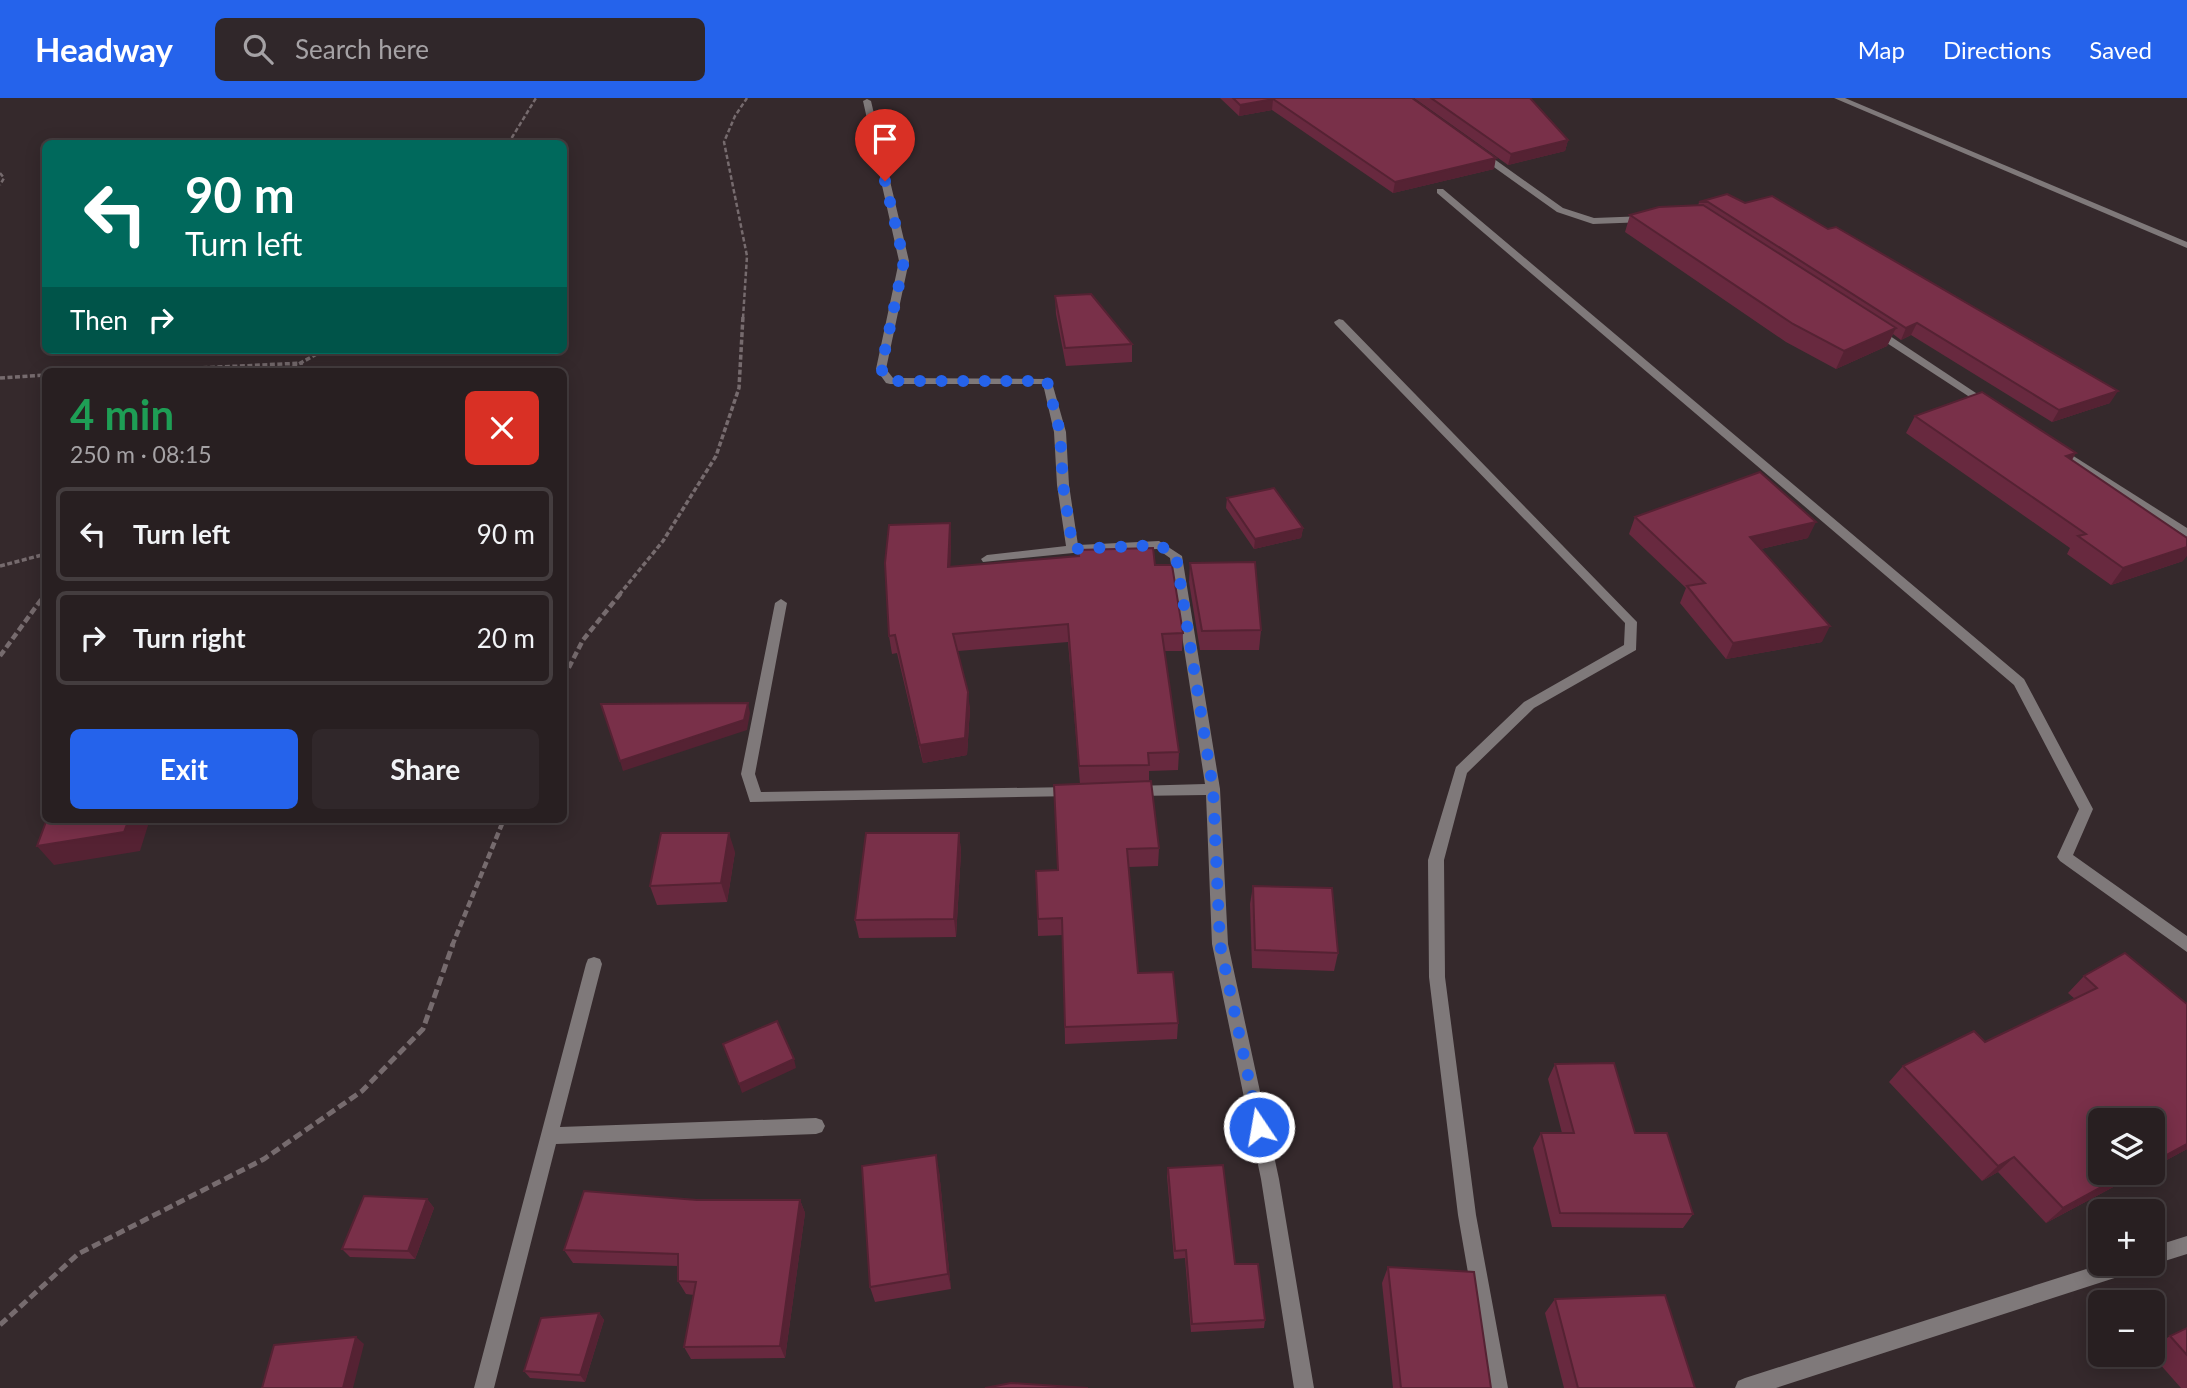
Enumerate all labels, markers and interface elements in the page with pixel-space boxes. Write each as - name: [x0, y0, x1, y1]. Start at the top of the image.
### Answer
- search box: [215, 18, 705, 81]
- text: Headway: [35, 29, 173, 69]
- icon: search: [239, 30, 277, 68]
- text: Search here: [295, 33, 429, 65]
- text: Map: [1858, 35, 1905, 64]
- text: Directions: [1943, 35, 2051, 64]
- text: Saved: [2089, 35, 2152, 64]
- pin: [855, 109, 915, 181]
- icon: arrive: [866, 120, 904, 158]
- text: 90 m: [185, 165, 295, 223]
- icon: left: [70, 168, 161, 259]
- text: Turn left: [185, 224, 302, 263]
- icon: right: [142, 301, 180, 339]
- text: Then: [70, 304, 128, 336]
- text: 4 min: [70, 389, 174, 439]
- button: close: [465, 391, 539, 465]
- text: 250 m · 08:15: [70, 440, 212, 468]
- icon: left: [74, 515, 112, 553]
- text: Turn left: [133, 518, 230, 550]
- text: 90 m: [477, 518, 535, 550]
- icon: right: [74, 619, 112, 657]
- text: Turn right: [133, 622, 246, 654]
- text: 20 m: [477, 622, 535, 654]
- button: Exit: [70, 729, 298, 809]
- button: Share: [312, 729, 539, 809]
- position arrow: [1222, 1090, 1296, 1164]
- map controls: [2088, 1108, 2165, 1367]
- button: layers: [2088, 1108, 2165, 1185]
- button: +: [2088, 1199, 2165, 1276]
- button: −: [2088, 1290, 2165, 1367]

